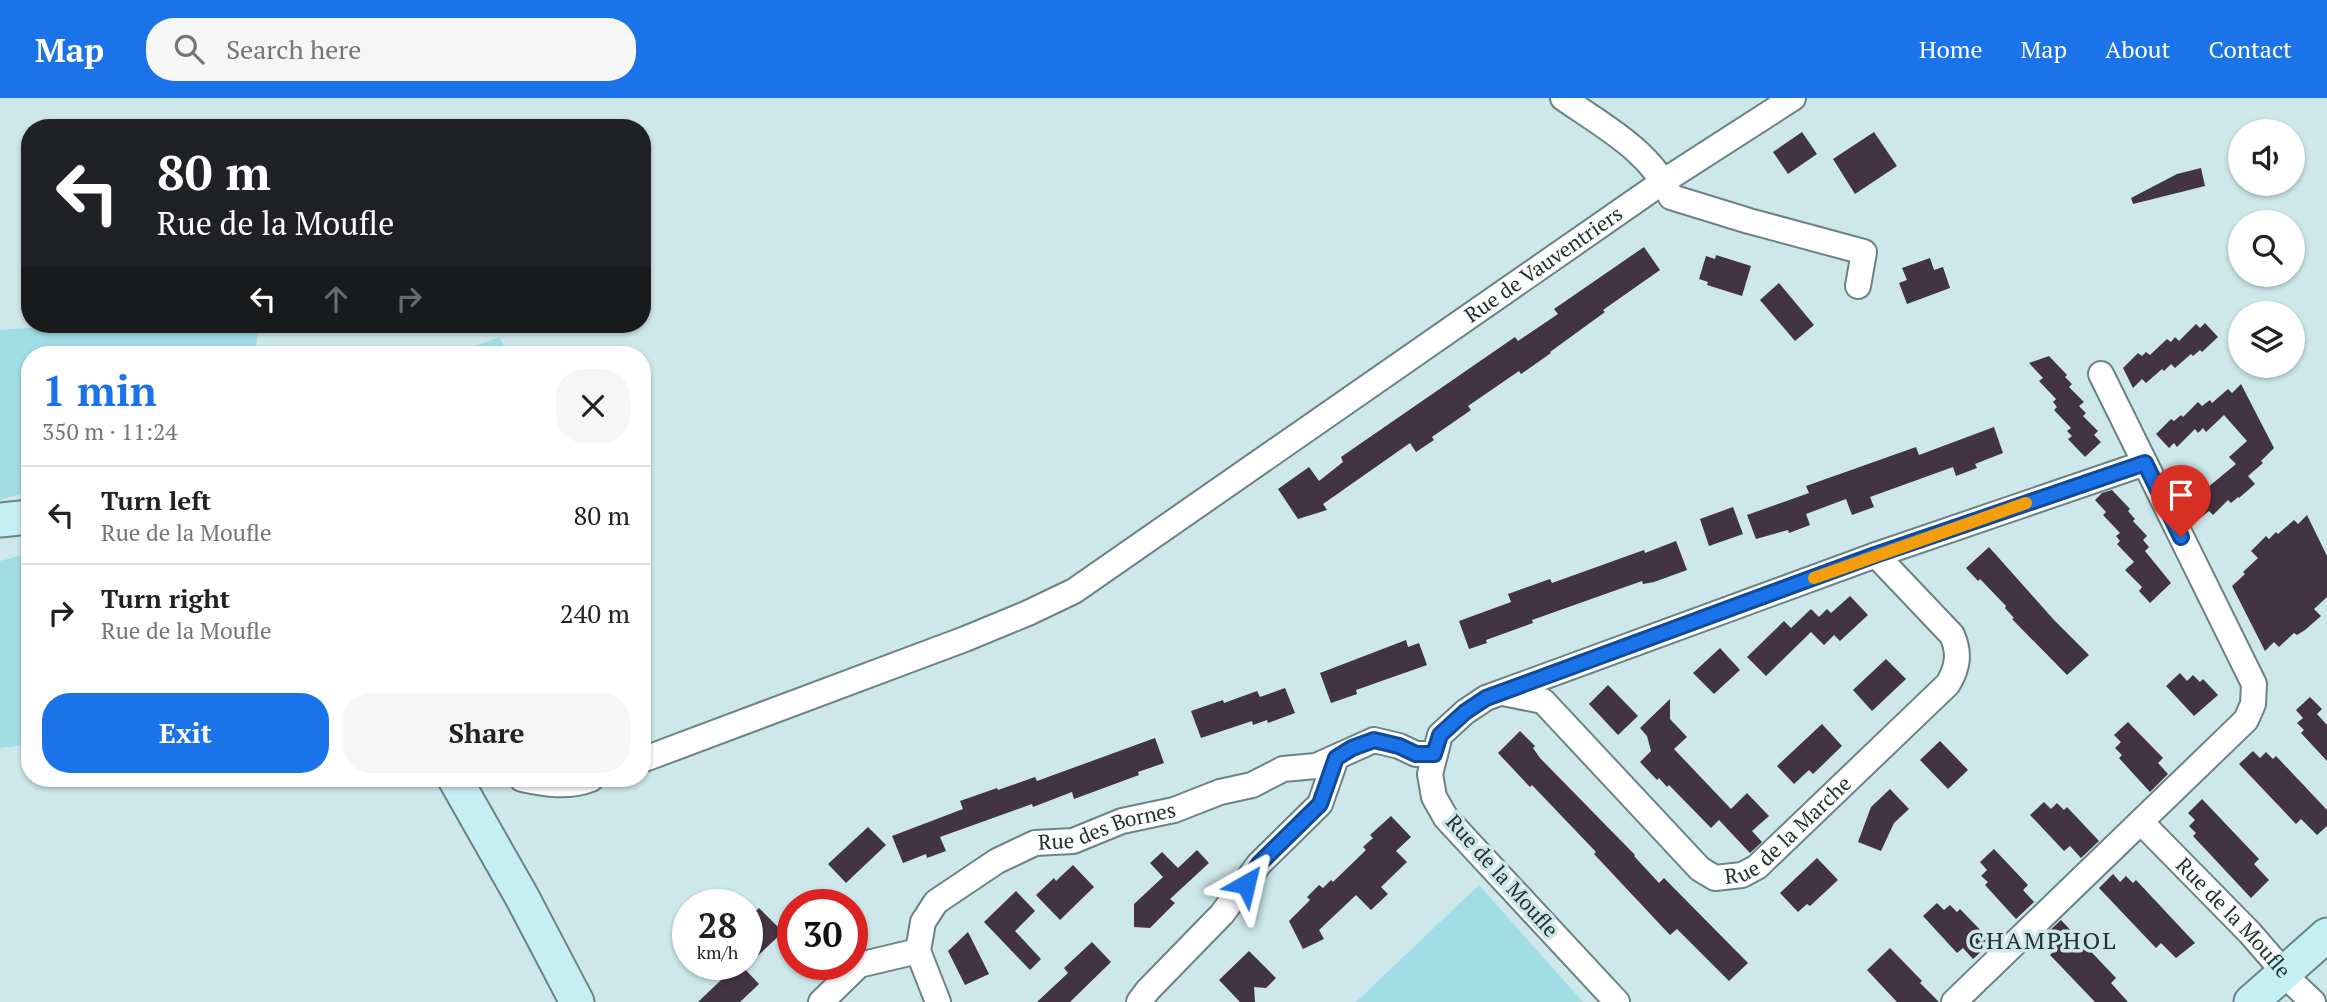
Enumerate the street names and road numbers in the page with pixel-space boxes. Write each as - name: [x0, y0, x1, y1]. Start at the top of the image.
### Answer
- street label: Rue de Vauventriers: [1459, 199, 1628, 329]
- street label: Rue de la Marche: [1723, 769, 1857, 890]
- street label: Rue des Bornes: [1037, 795, 1178, 856]
- street label: Rue de la Moufle: [1440, 808, 1565, 943]
- street label: Rue de la Moufle: [2170, 851, 2298, 983]

